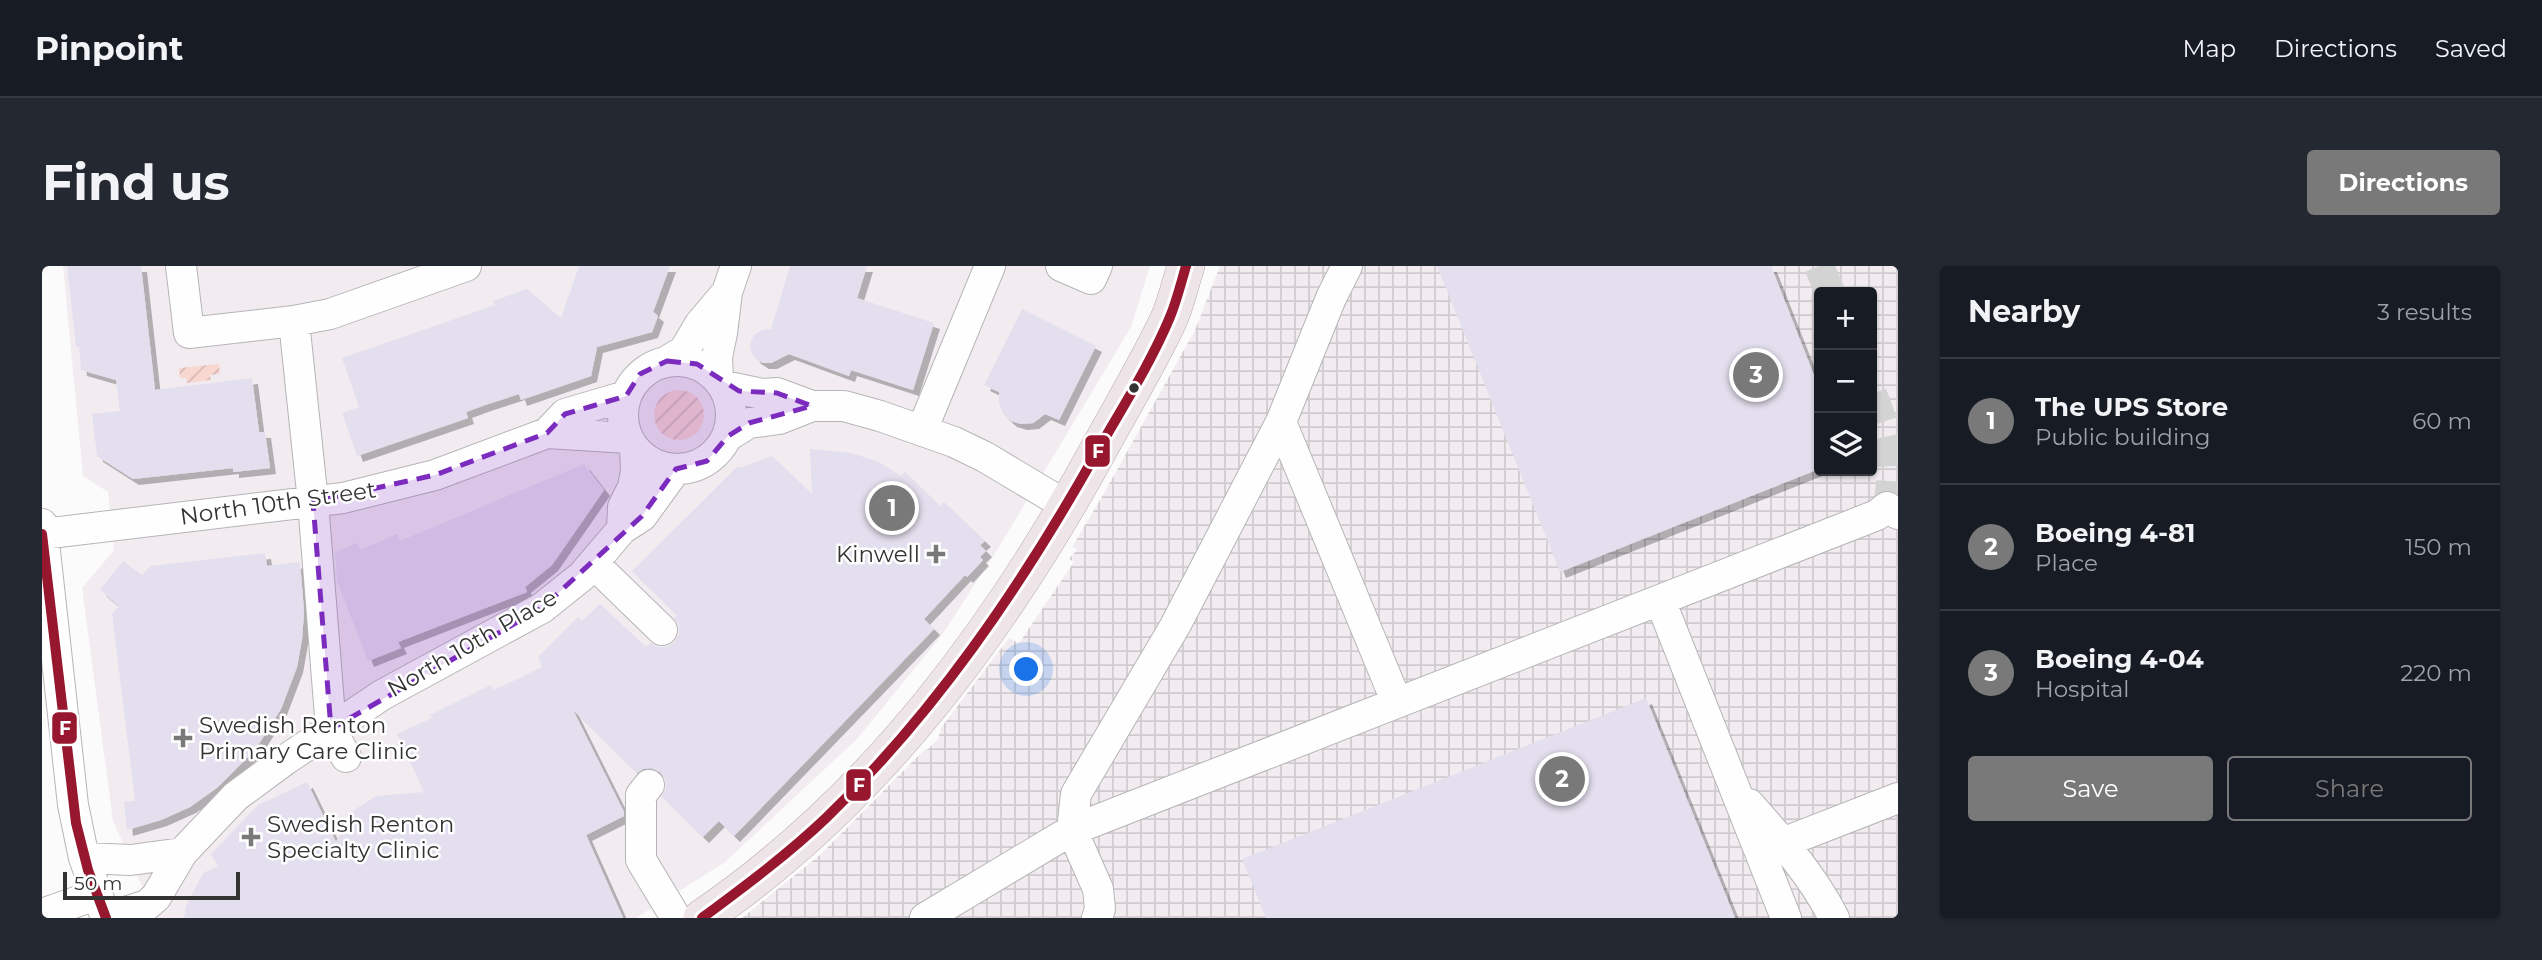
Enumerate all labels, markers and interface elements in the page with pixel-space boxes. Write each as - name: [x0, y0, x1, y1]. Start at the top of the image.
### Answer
- text: Pinpoint: [35, 28, 183, 68]
- text: Map: [2183, 34, 2236, 63]
- text: Directions: [2274, 34, 2397, 63]
- text: Saved: [2435, 34, 2507, 63]
- button: Directions: [2307, 150, 2500, 215]
- text: Find us: [42, 153, 230, 212]
- map controls: [1814, 287, 1877, 476]
- button: +: [1814, 287, 1877, 350]
- text: Nearby: [1968, 293, 2080, 330]
- text: 3 results: [2377, 298, 2472, 326]
- pin: 3: [1733, 349, 1779, 401]
- button: −: [1814, 350, 1877, 413]
- unlabelled marker: [1127, 381, 1141, 395]
- text: The UPS Store: [2035, 391, 2228, 423]
- text: 1: [1986, 407, 1996, 435]
- text: 60 m: [2412, 407, 2472, 435]
- button: layers: [1814, 413, 1877, 476]
- text: Public building: [2035, 423, 2210, 451]
- line badge: F: [1084, 434, 1111, 468]
- text: F: [1092, 440, 1104, 463]
- street label: North 10th Street: [178, 475, 378, 531]
- pin: 1: [869, 482, 915, 534]
- text: Boeing 4-81: [2035, 517, 2195, 549]
- text: 2: [1984, 533, 1998, 561]
- text: 150 m: [2405, 533, 2472, 561]
- place label: Kinwell: [836, 540, 920, 568]
- marker: Kinwell: [926, 544, 946, 564]
- text: Place: [2035, 549, 2098, 577]
- street label: North 10th Place: [382, 583, 562, 703]
- text: Boeing 4-04: [2035, 643, 2204, 675]
- your location: [1009, 652, 1043, 686]
- text: 3: [1984, 659, 1998, 687]
- text: 220 m: [2400, 659, 2472, 687]
- text: Hospital: [2035, 675, 2130, 703]
- line badge: F: [51, 711, 78, 745]
- place label: Swedish Renton Primary Care Clinic: [199, 711, 418, 765]
- text: F: [59, 717, 71, 740]
- marker: Swedish Renton Primary Care Clinic: [173, 728, 193, 748]
- pin: 2: [1539, 753, 1585, 805]
- button: Save: [1968, 756, 2213, 821]
- button: Share: [2227, 756, 2472, 821]
- line badge: F: [845, 768, 872, 802]
- text: F: [853, 774, 865, 797]
- place label: Swedish Renton Specialty Clinic: [267, 810, 454, 864]
- marker: Swedish Renton Specialty Clinic: [241, 827, 261, 847]
- scale bar: [63, 869, 240, 901]
- text: 50 m: [74, 872, 122, 895]

